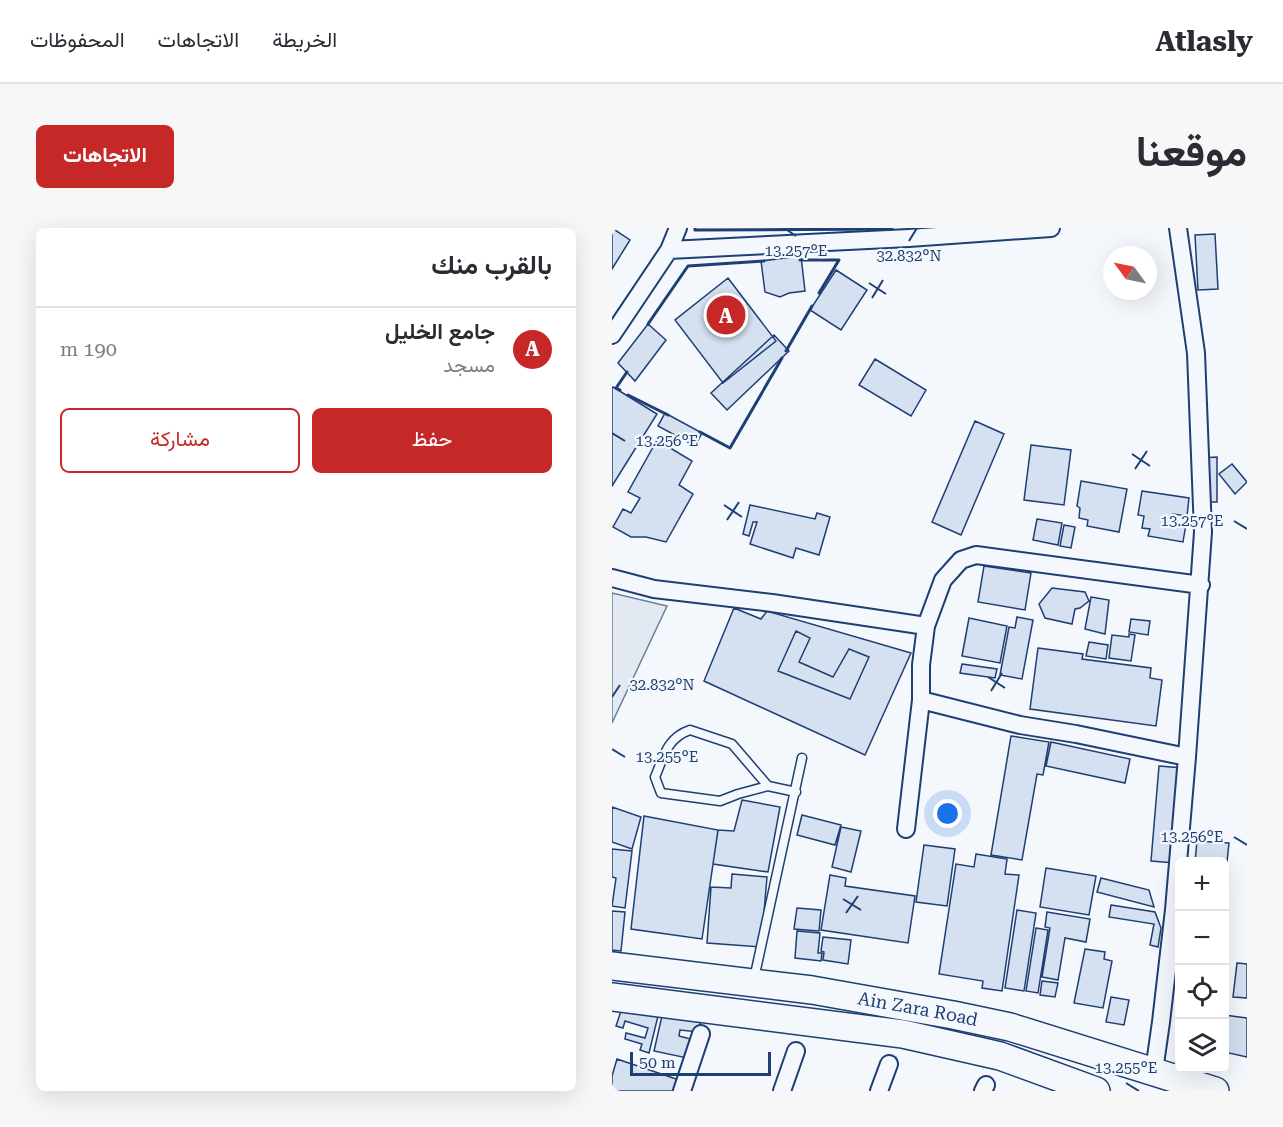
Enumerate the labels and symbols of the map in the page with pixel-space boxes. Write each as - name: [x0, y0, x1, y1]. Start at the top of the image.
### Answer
- text: 13.257°E: [765, 242, 827, 260]
- north arrow: [1103, 246, 1157, 300]
- text: 32.832°N: [876, 247, 942, 265]
- pin: A: [706, 292, 746, 338]
- text: 13.256°E: [636, 432, 698, 450]
- text: 13.257°E: [1161, 512, 1223, 530]
- text: 32.832°N: [629, 676, 695, 694]
- text: 13.255°E: [636, 748, 698, 766]
- your location: [933, 799, 962, 828]
- text: 13.256°E: [1161, 828, 1223, 846]
- street label: Ain Zara Road: [856, 987, 980, 1030]
- scale bar: [630, 1049, 771, 1076]
- text: 13.255°E: [1095, 1059, 1157, 1077]

